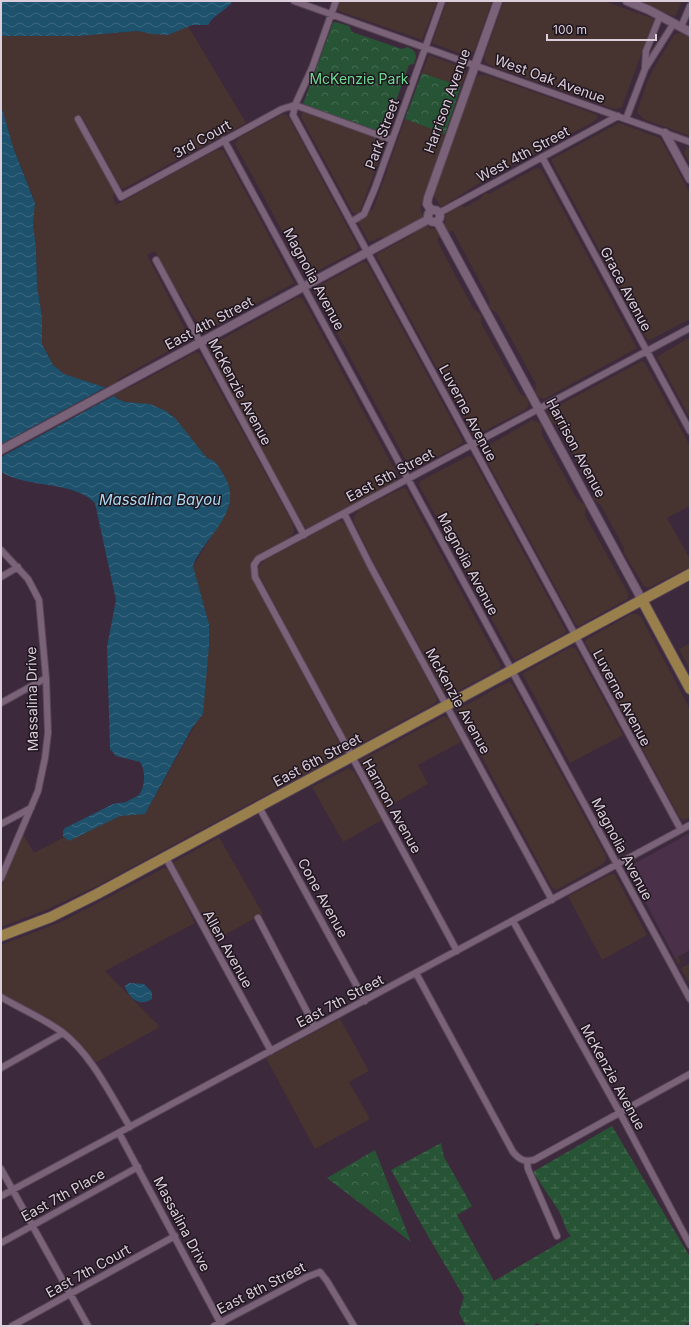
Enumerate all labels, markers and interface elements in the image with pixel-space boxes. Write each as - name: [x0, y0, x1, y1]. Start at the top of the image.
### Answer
- scale bar: [547, 16, 656, 42]
- text: 100 m: [553, 22, 587, 37]
- street label: Harrison Avenue: [420, 46, 473, 155]
- street label: West Oak Avenue: [493, 51, 608, 106]
- park label: McKenzie Park: [309, 70, 409, 87]
- street label: Park Street: [361, 96, 402, 171]
- street label: 3rd Court: [170, 116, 234, 161]
- street label: West 4th Street: [474, 122, 572, 185]
- street label: Magnolia Avenue: [280, 225, 349, 333]
- street label: Grace Avenue: [597, 244, 656, 334]
- street label: East 4th Street: [162, 292, 256, 353]
- street label: McKenzie Avenue: [205, 336, 276, 448]
- street label: Luverne Avenue: [436, 362, 501, 464]
- street label: Harrison Avenue: [543, 395, 610, 500]
- street label: East 5th Street: [343, 444, 437, 505]
- water label: Massalina Bayou: [99, 490, 221, 509]
- street label: Magnolia Avenue: [434, 510, 503, 618]
- street label: McKenzie Avenue: [422, 645, 495, 757]
- street label: Massalina Drive: [22, 646, 41, 752]
- street label: Luverne Avenue: [590, 647, 655, 749]
- street label: East 6th Street: [270, 729, 364, 790]
- street label: Harmon Avenue: [359, 755, 426, 856]
- street label: Magnolia Avenue: [588, 795, 657, 903]
- street label: Cone Avenue: [295, 855, 352, 940]
- street label: Allen Avenue: [200, 907, 257, 990]
- street label: East 7th Street: [293, 970, 387, 1031]
- street label: McKenzie Avenue: [577, 1021, 650, 1133]
- street label: East 7th Place: [18, 1165, 108, 1225]
- street label: Massalina Drive: [150, 1174, 215, 1274]
- street label: East 7th Court: [43, 1240, 133, 1301]
- street label: East 8th Street: [214, 1258, 308, 1317]

